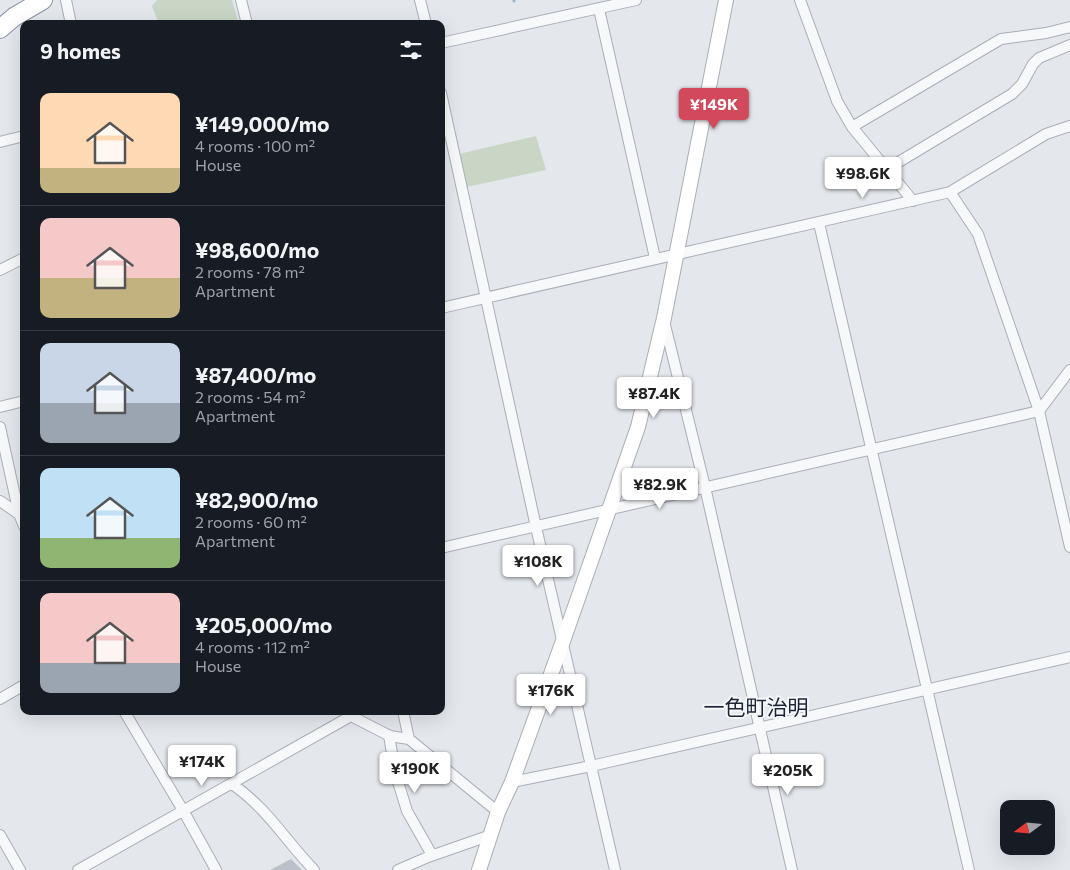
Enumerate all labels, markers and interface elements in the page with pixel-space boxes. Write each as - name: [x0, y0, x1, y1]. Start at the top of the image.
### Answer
- icon: filters: [397, 36, 425, 64]
- text: 9 homes: [40, 38, 121, 63]
- pin: ¥149K: [679, 88, 749, 130]
- text: ¥149K: [690, 94, 738, 113]
- text: ¥149,000/mo: [195, 111, 330, 136]
- icon: home: [80, 113, 140, 173]
- text: 4 rooms · 100 m²: [195, 136, 315, 155]
- text: House: [195, 155, 241, 174]
- pin: ¥98.6K: [822, 156, 904, 199]
- text: ¥98.6K: [836, 163, 890, 182]
- text: ¥98,600/mo: [195, 237, 319, 262]
- icon: home: [80, 238, 140, 298]
- text: 2 rooms · 78 m²: [195, 262, 305, 281]
- text: Apartment: [195, 281, 275, 300]
- text: ¥87,400/mo: [195, 362, 316, 387]
- icon: home: [80, 363, 140, 423]
- pin: ¥87.4K: [613, 376, 695, 419]
- text: ¥87.4K: [628, 383, 680, 402]
- text: 2 rooms · 54 m²: [195, 387, 306, 406]
- text: Apartment: [195, 406, 275, 425]
- pin: ¥82.9K: [619, 468, 701, 510]
- text: ¥82.9K: [633, 474, 687, 493]
- text: ¥82,900/mo: [195, 487, 318, 512]
- icon: home: [80, 488, 140, 548]
- text: 2 rooms · 60 m²: [195, 512, 307, 531]
- text: Apartment: [195, 531, 275, 550]
- pin: ¥108K: [503, 544, 573, 587]
- text: ¥108K: [513, 551, 563, 570]
- text: ¥205,000/mo: [195, 612, 332, 637]
- icon: home: [80, 613, 140, 673]
- text: 4 rooms · 112 m²: [195, 637, 310, 656]
- text: House: [195, 656, 241, 675]
- pin: ¥176K: [516, 674, 586, 716]
- text: ¥176K: [527, 680, 575, 699]
- district label: 一色町治明: [704, 694, 809, 719]
- pin: ¥174K: [167, 744, 237, 787]
- text: ¥174K: [179, 751, 225, 770]
- pin: ¥190K: [380, 752, 450, 794]
- pin: ¥205K: [753, 754, 823, 796]
- text: ¥190K: [390, 758, 440, 777]
- text: ¥205K: [763, 760, 813, 779]
- north arrow: [1000, 800, 1055, 855]
- map controls: [1000, 800, 1055, 855]

